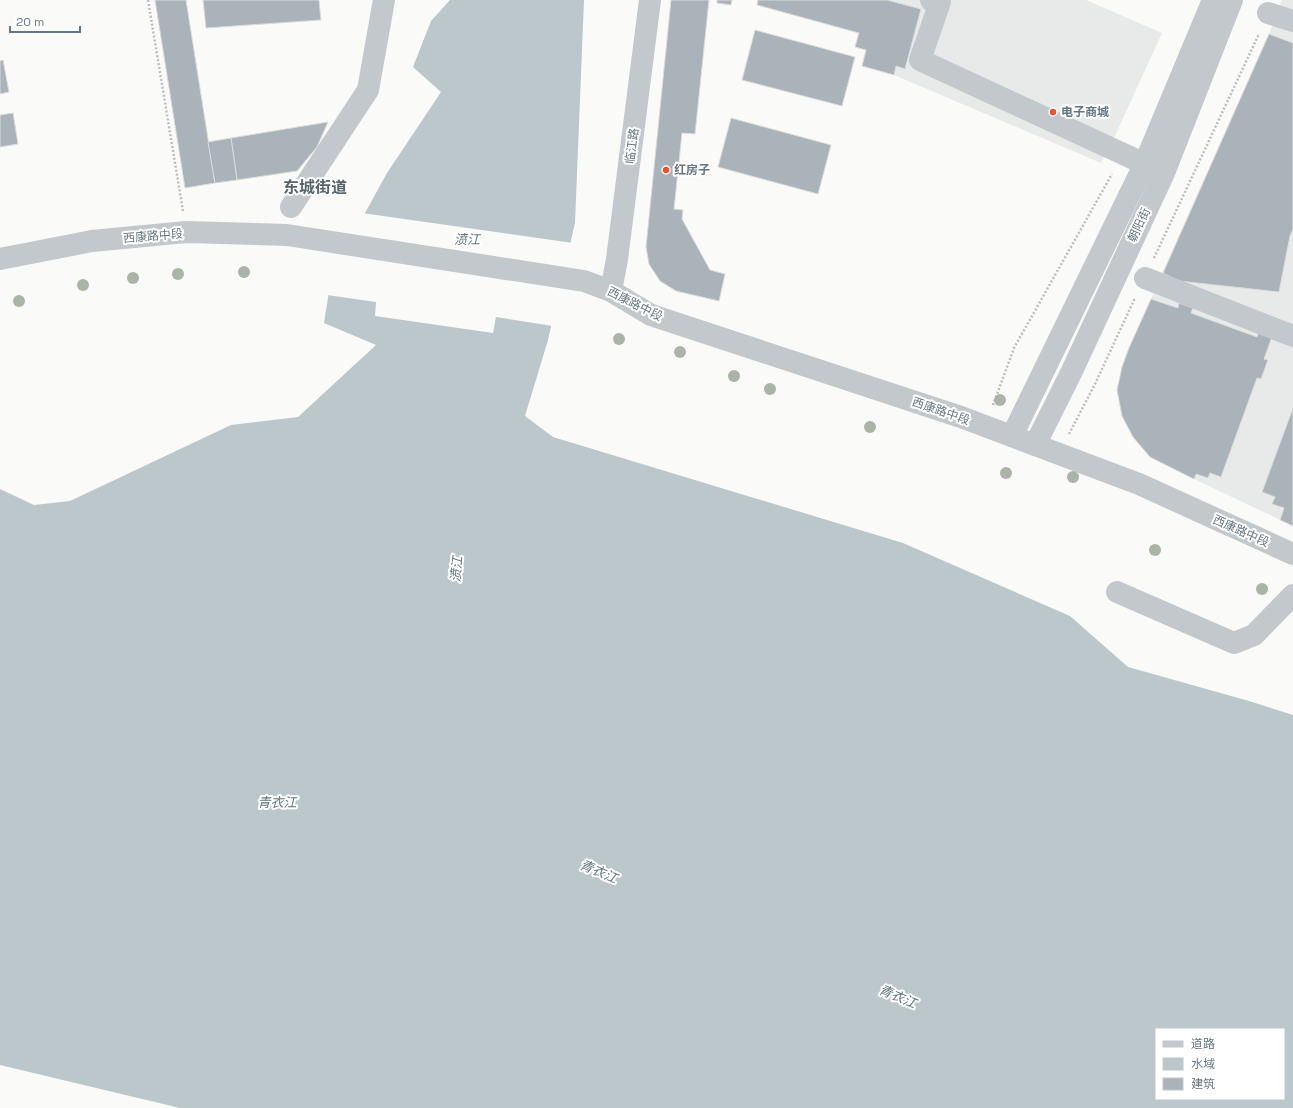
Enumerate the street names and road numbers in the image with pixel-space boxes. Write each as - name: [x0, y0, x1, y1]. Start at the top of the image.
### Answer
- street label: 临江路: [622, 127, 642, 165]
- street label: 朝阳街: [1124, 205, 1154, 245]
- street label: 西康路中段: [122, 225, 184, 247]
- street label: 西康路中段: [605, 283, 665, 325]
- street label: 西康路中段: [910, 394, 972, 428]
- street label: 西康路中段: [1210, 511, 1272, 551]

